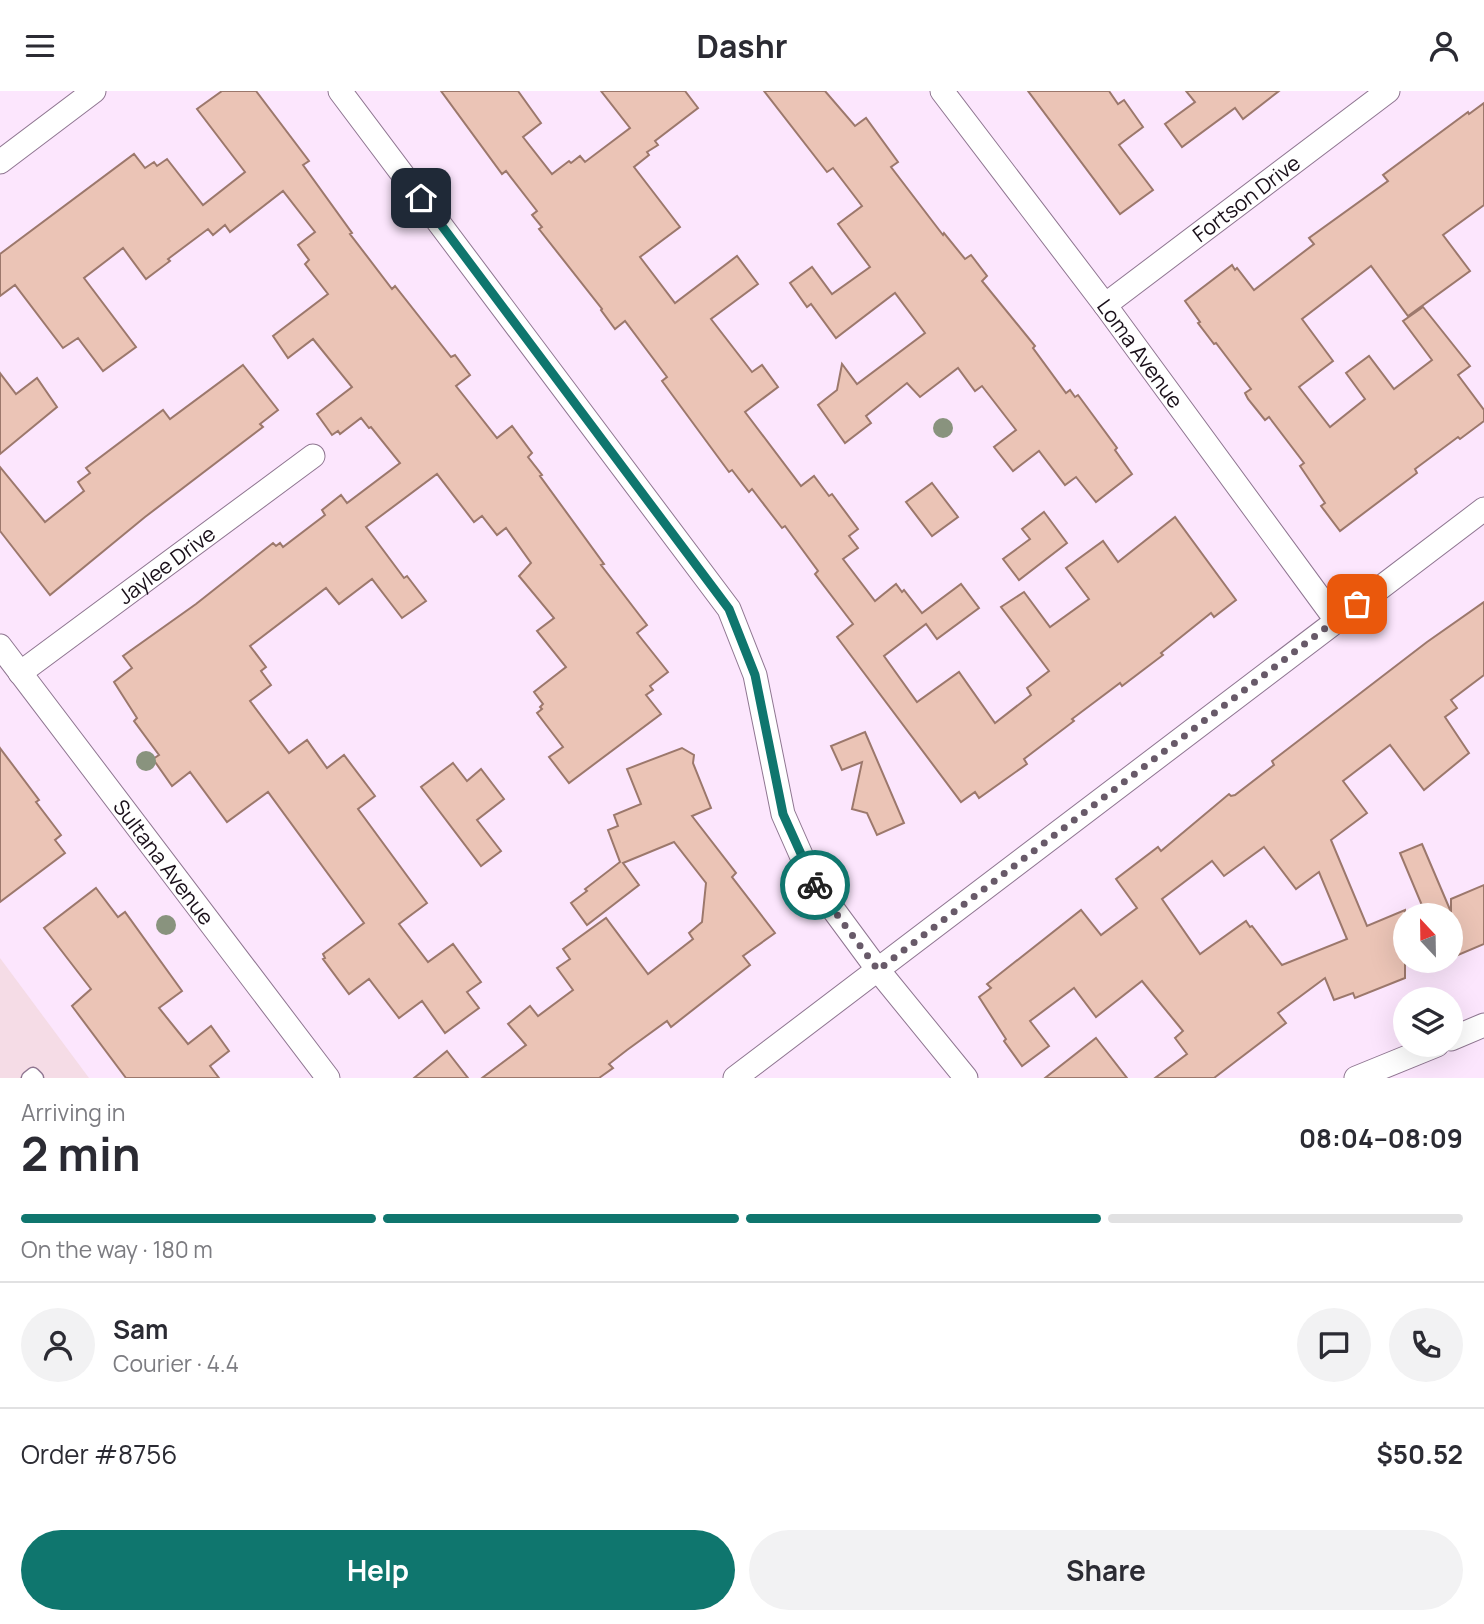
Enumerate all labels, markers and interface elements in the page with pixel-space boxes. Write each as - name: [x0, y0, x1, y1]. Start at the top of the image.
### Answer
- text: Dashr: [697, 24, 787, 68]
- icon: menu: [21, 27, 59, 65]
- icon: person: [1425, 27, 1463, 65]
- street label: Fortson Drive: [1187, 148, 1306, 248]
- pin: [391, 168, 451, 228]
- icon: home: [402, 179, 440, 217]
- street label: Loma Avenue: [1091, 293, 1190, 414]
- street label: Jaylee Drive: [112, 519, 221, 610]
- pin: [1327, 574, 1387, 634]
- icon: bag: [1338, 585, 1376, 623]
- street label: Sultana Avenue: [107, 793, 221, 930]
- courier: [780, 850, 850, 920]
- icon: bike: [796, 866, 834, 904]
- north arrow: [1393, 903, 1463, 973]
- map controls: [1393, 903, 1463, 1057]
- button: layers: [1393, 987, 1463, 1057]
- text: Arriving in: [21, 1096, 126, 1128]
- text: 08:04–08:09: [1299, 1120, 1463, 1156]
- text: 2 min: [21, 1122, 141, 1185]
- text: On the way · 180 m: [21, 1233, 213, 1265]
- button: person: [21, 1308, 95, 1382]
- button: chat: [1297, 1308, 1371, 1382]
- button: phone: [1389, 1308, 1463, 1382]
- text: Sam: [113, 1311, 168, 1347]
- text: Courier · 4.4: [113, 1347, 239, 1379]
- text: Order #8756: [21, 1436, 177, 1472]
- text: $50.52: [1376, 1436, 1463, 1472]
- button: Help: [21, 1530, 735, 1610]
- button: Share: [749, 1530, 1463, 1610]

